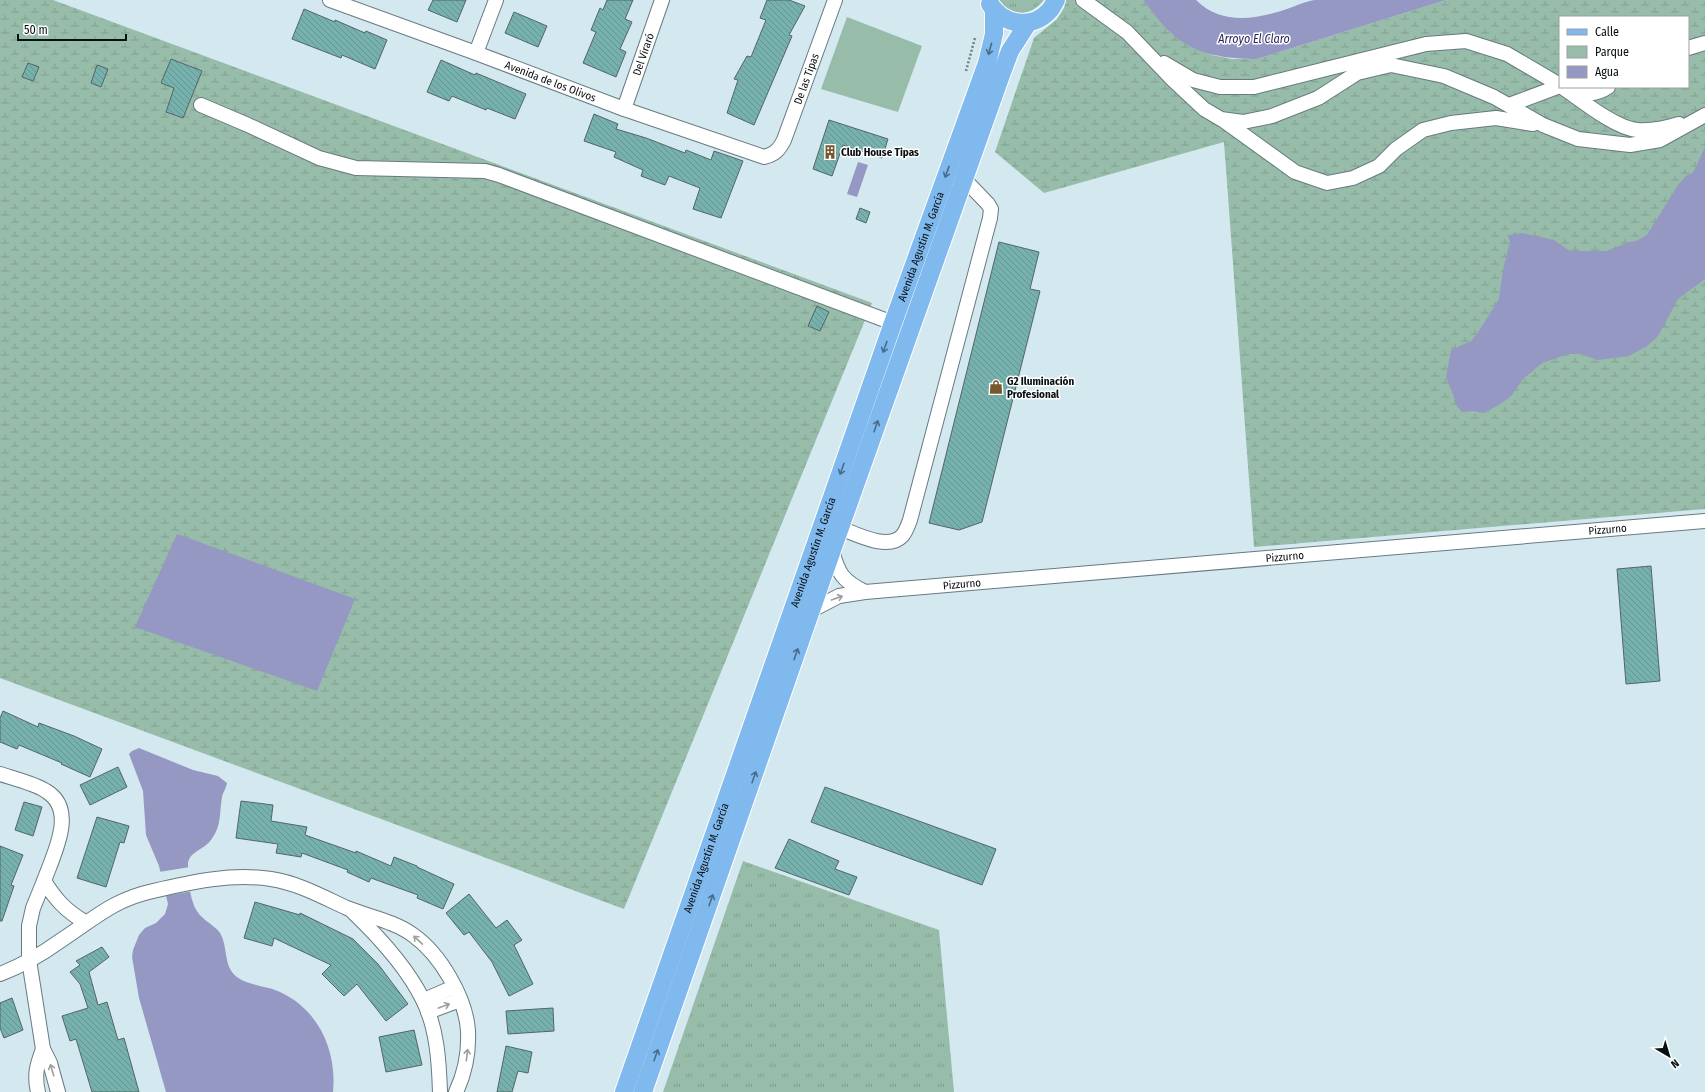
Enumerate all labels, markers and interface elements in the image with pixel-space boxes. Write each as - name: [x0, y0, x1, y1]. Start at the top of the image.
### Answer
- scale bar: [18, 16, 126, 42]
- legend: [1559, 16, 1689, 88]
- text: 50 m: [24, 23, 48, 37]
- text: Calle: [1595, 25, 1619, 39]
- street label: Del Viraró: [630, 31, 657, 77]
- water label: Arroyo El Claro: [1217, 32, 1290, 46]
- one-way arrow: [986, 42, 994, 55]
- text: Parque: [1595, 45, 1629, 59]
- street label: De las Tipas: [791, 51, 822, 106]
- street label: Avenida de los Olivos: [503, 59, 598, 105]
- text: Agua: [1595, 65, 1619, 79]
- building icon: Club House Tipas: [822, 144, 838, 160]
- place label: Club House Tipas: [841, 146, 919, 159]
- one-way arrow: [943, 165, 951, 177]
- street label: Avenida Agustín M. García: [895, 190, 947, 303]
- one-way arrow: [880, 340, 888, 352]
- place label: G2 Iluminación Profesional: [1007, 375, 1074, 401]
- shop icon: G2 Iluminación Profesional: [988, 379, 1004, 395]
- one-way arrow: [873, 420, 881, 432]
- one-way arrow: [837, 463, 845, 475]
- street label: Avenida Agustín M. García: [788, 496, 839, 609]
- street label: Pizzurno: [1588, 522, 1628, 538]
- street label: Pizzurno: [1265, 549, 1305, 565]
- street label: Pizzurno: [942, 576, 982, 592]
- one-way arrow: [831, 593, 843, 601]
- one-way arrow: [793, 648, 801, 660]
- one-way arrow: [750, 771, 758, 783]
- street label: Avenida Agustín M. García: [681, 801, 732, 915]
- one-way arrow: [707, 894, 715, 906]
- one-way arrow: [413, 935, 423, 945]
- one-way arrow: [437, 1001, 449, 1009]
- north arrow: [1649, 1036, 1689, 1076]
- one-way arrow: [463, 1049, 471, 1062]
- one-way arrow: [653, 1050, 661, 1062]
- text: N: [1668, 1056, 1681, 1071]
- one-way arrow: [48, 1064, 55, 1077]

